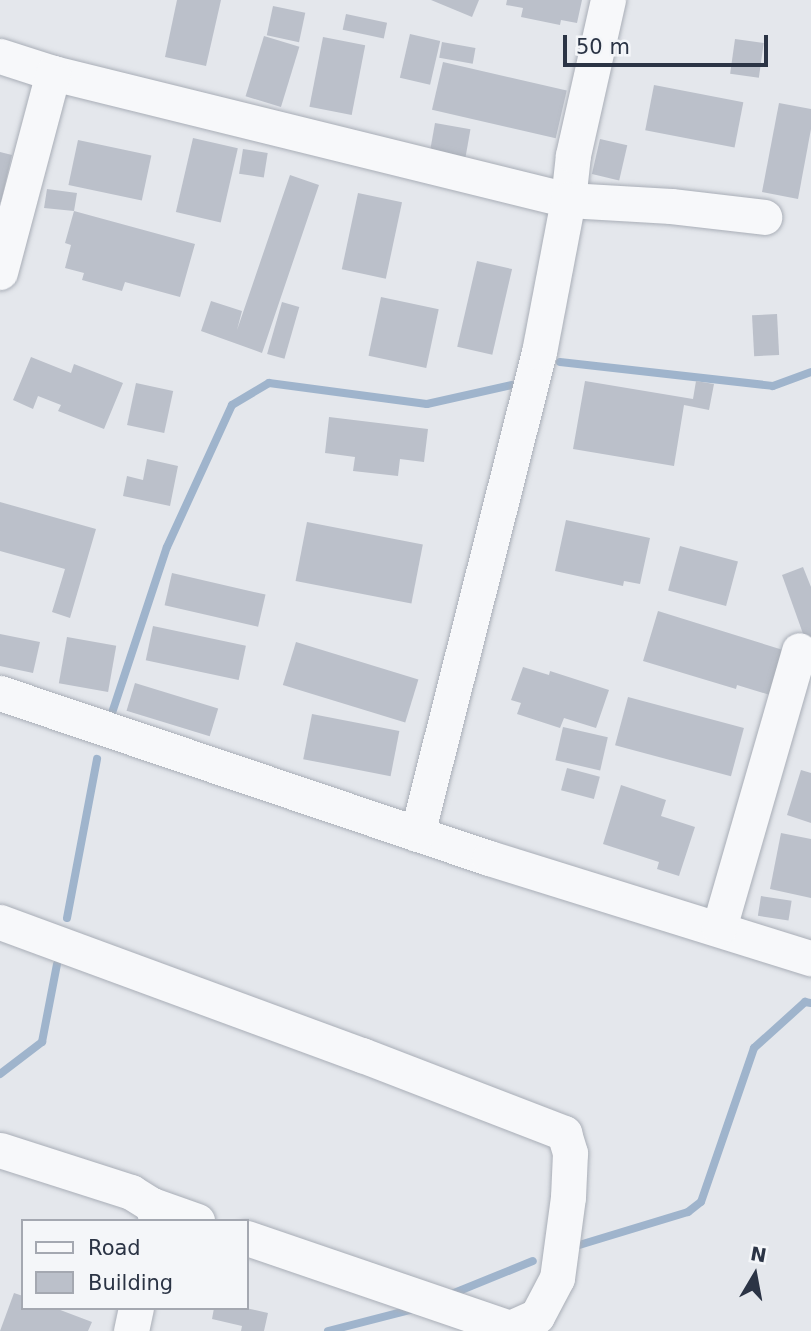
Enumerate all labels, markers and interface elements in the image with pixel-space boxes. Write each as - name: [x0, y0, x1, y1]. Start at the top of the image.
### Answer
- scale bar: [566, 21, 771, 65]
- text: 50 m: [576, 35, 630, 59]
- legend: [21, 1219, 248, 1310]
- text: Road: [88, 1236, 141, 1260]
- north arrow: [720, 1240, 790, 1310]
- text: N: [749, 1242, 768, 1267]
- text: Building: [88, 1271, 173, 1295]

